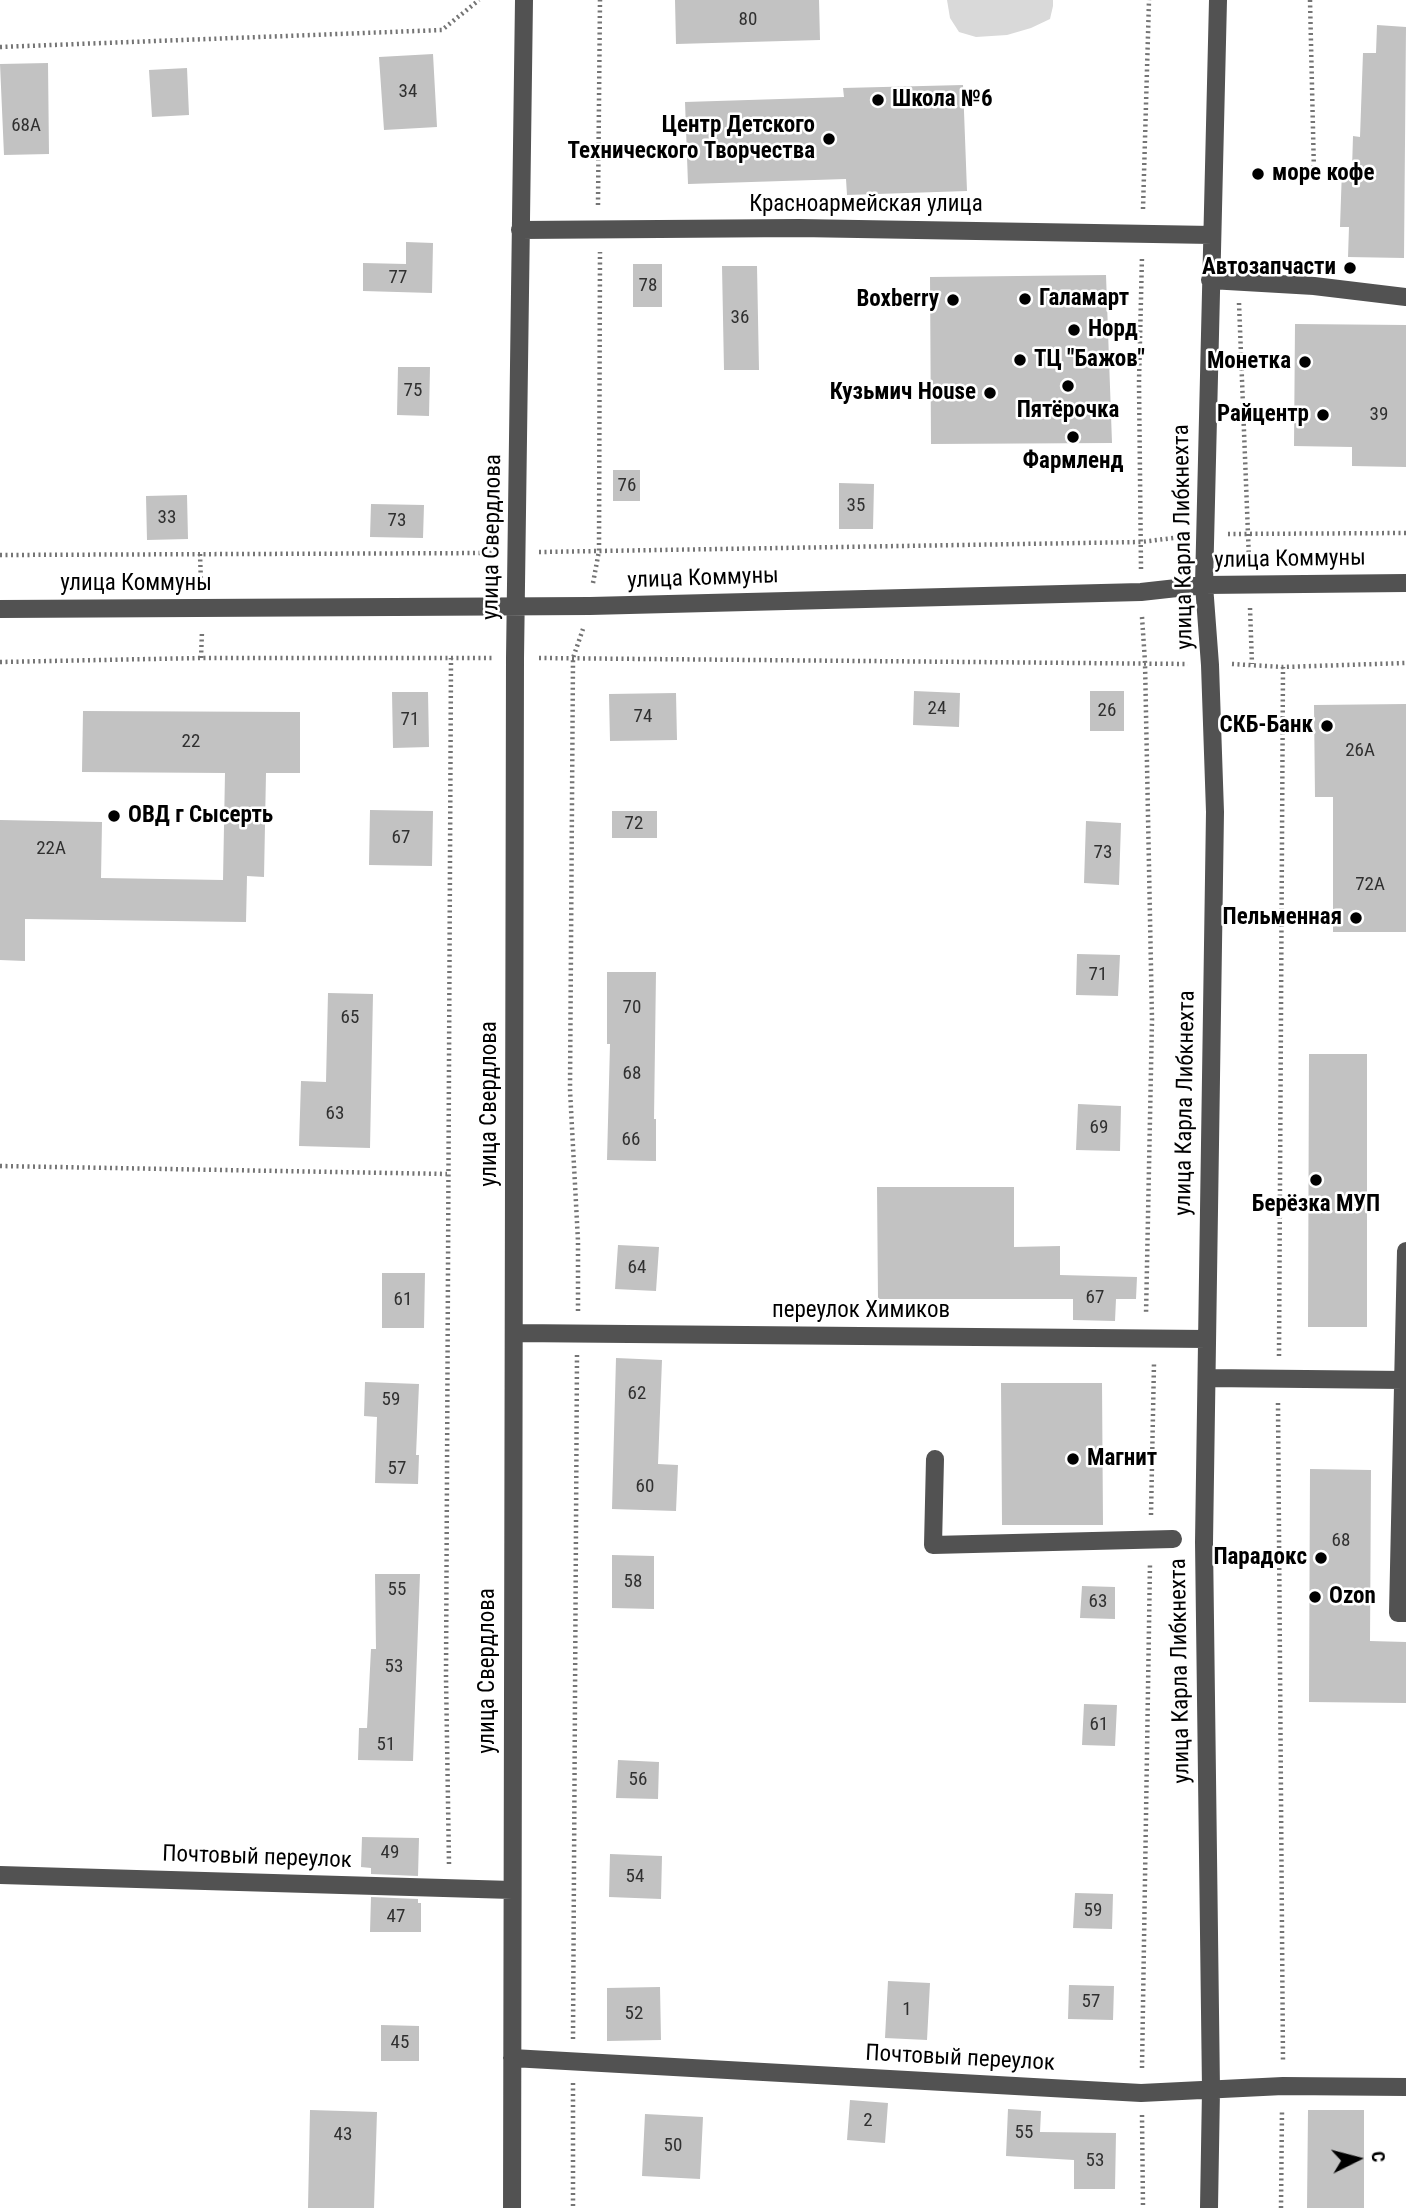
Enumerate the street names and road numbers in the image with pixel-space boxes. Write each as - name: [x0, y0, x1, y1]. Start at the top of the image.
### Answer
- street label: Красноармейская улица: [749, 191, 983, 219]
- street label: улица Карла Либкнехта: [1168, 424, 1200, 650]
- street label: улица Свердлова: [478, 454, 508, 620]
- street label: улица Коммуны: [1214, 545, 1366, 575]
- street label: улица Коммуны: [627, 563, 779, 595]
- street label: улица Коммуны: [60, 570, 212, 598]
- street label: улица Карла Либкнехта: [1170, 990, 1202, 1216]
- street label: улица Свердлова: [476, 1021, 504, 1187]
- street label: переулок Химиков: [772, 1297, 950, 1325]
- street label: улица Карла Либкнехта: [1165, 1558, 1197, 1784]
- street label: улица Свердлова: [474, 1588, 502, 1754]
- street label: Почтовый переулок: [162, 1841, 352, 1875]
- street label: Почтовый переулок: [864, 2040, 1056, 2078]

